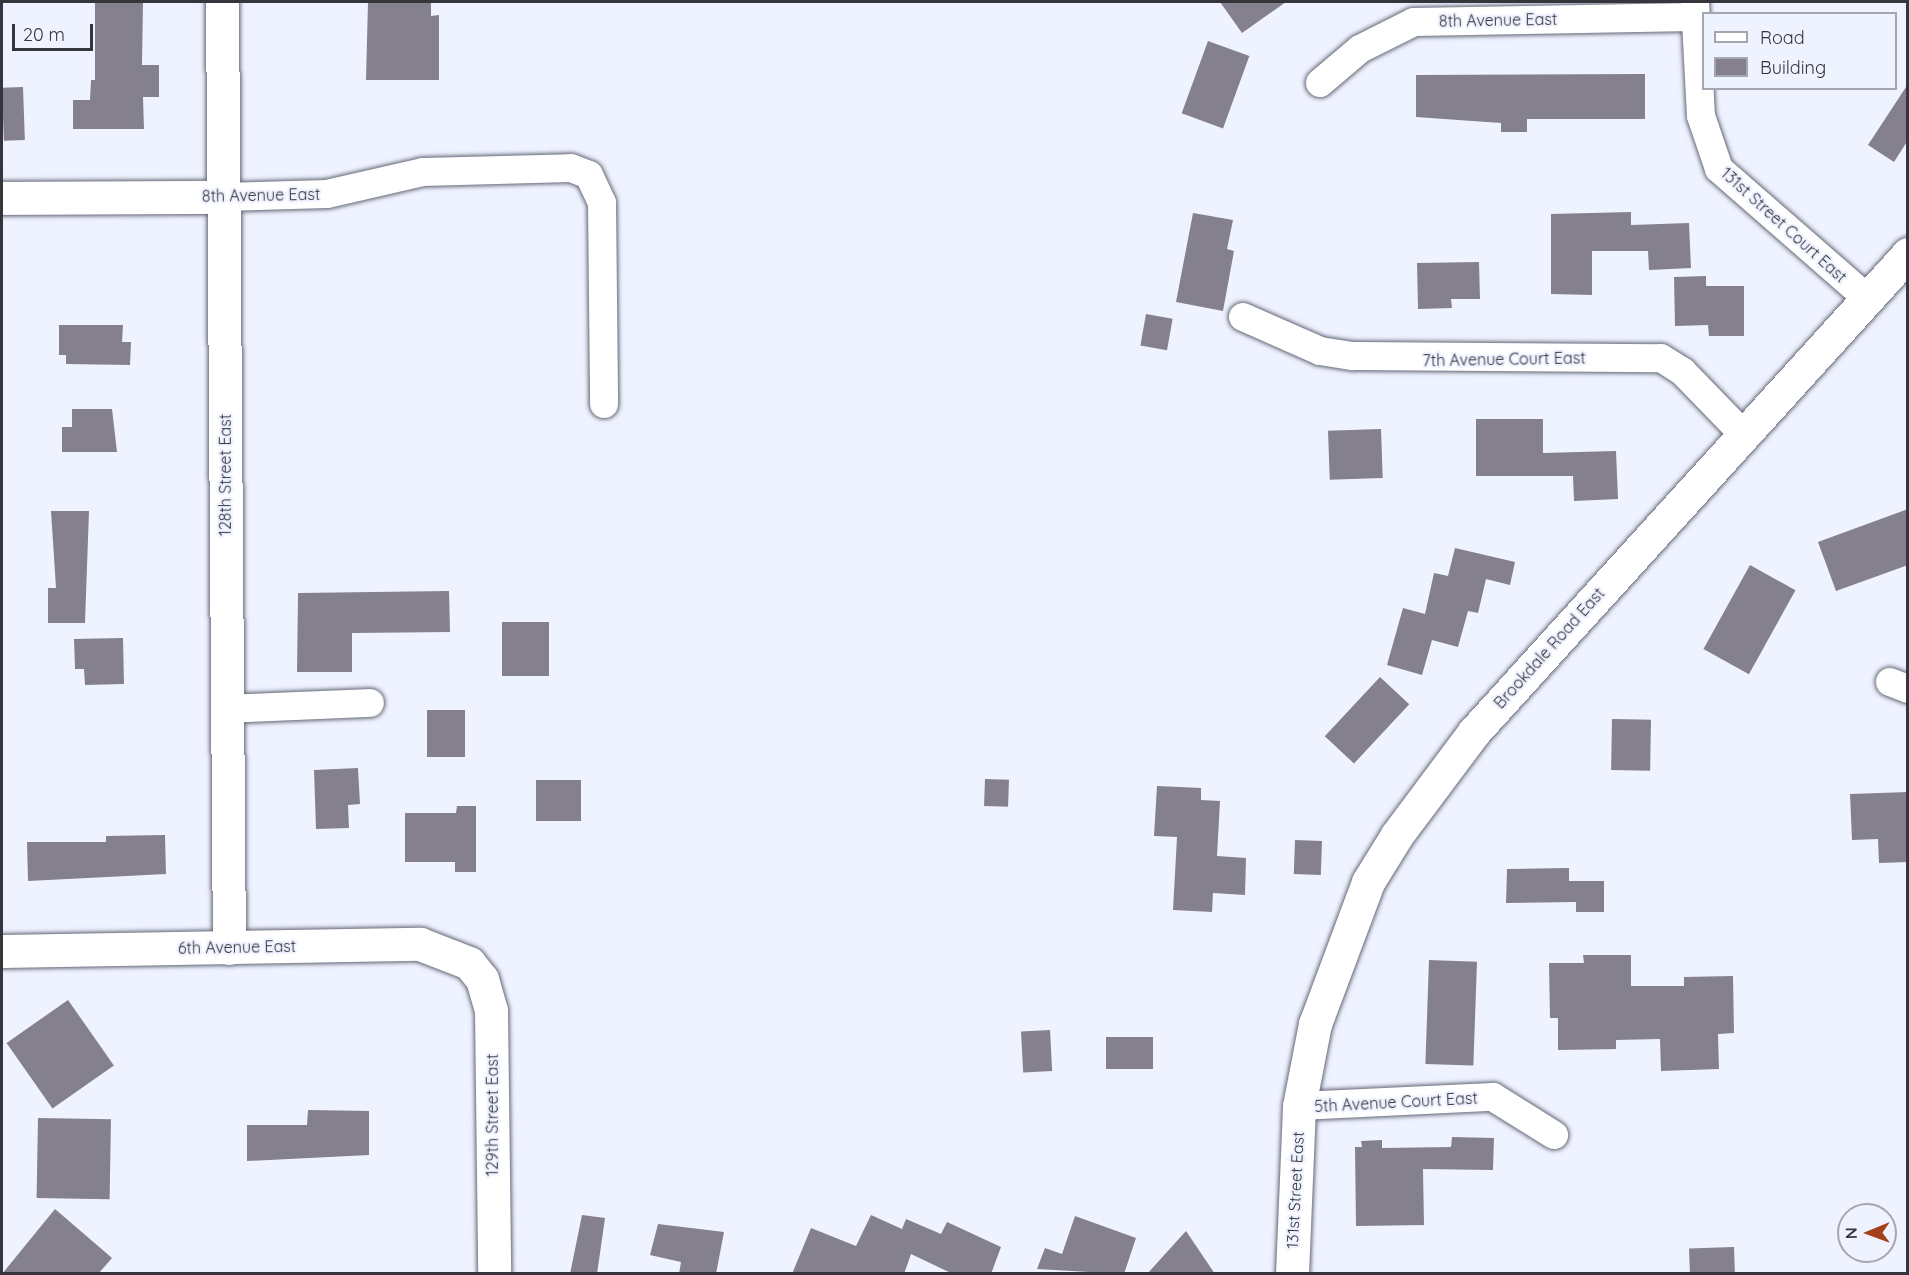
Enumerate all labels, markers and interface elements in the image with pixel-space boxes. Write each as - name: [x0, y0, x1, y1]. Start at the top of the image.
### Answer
- street label: 8th Avenue East: [1439, 9, 1557, 31]
- scale bar: [15, 12, 96, 50]
- legend: [1702, 12, 1897, 90]
- text: 20 m: [23, 23, 65, 46]
- text: Road: [1760, 26, 1805, 49]
- text: Building: [1760, 56, 1826, 79]
- street label: 131st Street Court East: [1717, 164, 1851, 286]
- street label: 8th Avenue East: [202, 184, 320, 206]
- street label: 7th Avenue Court East: [1422, 348, 1586, 370]
- street label: 128th Street East: [215, 414, 235, 536]
- street label: Brookdale Road East: [1490, 584, 1608, 712]
- street label: 6th Avenue East: [178, 936, 296, 958]
- street label: 129th Street East: [482, 1054, 502, 1176]
- street label: 5th Avenue Court East: [1314, 1088, 1478, 1116]
- street label: 131st Street East: [1282, 1131, 1308, 1249]
- north arrow: [1837, 1203, 1897, 1263]
- text: N: [1841, 1227, 1861, 1239]

